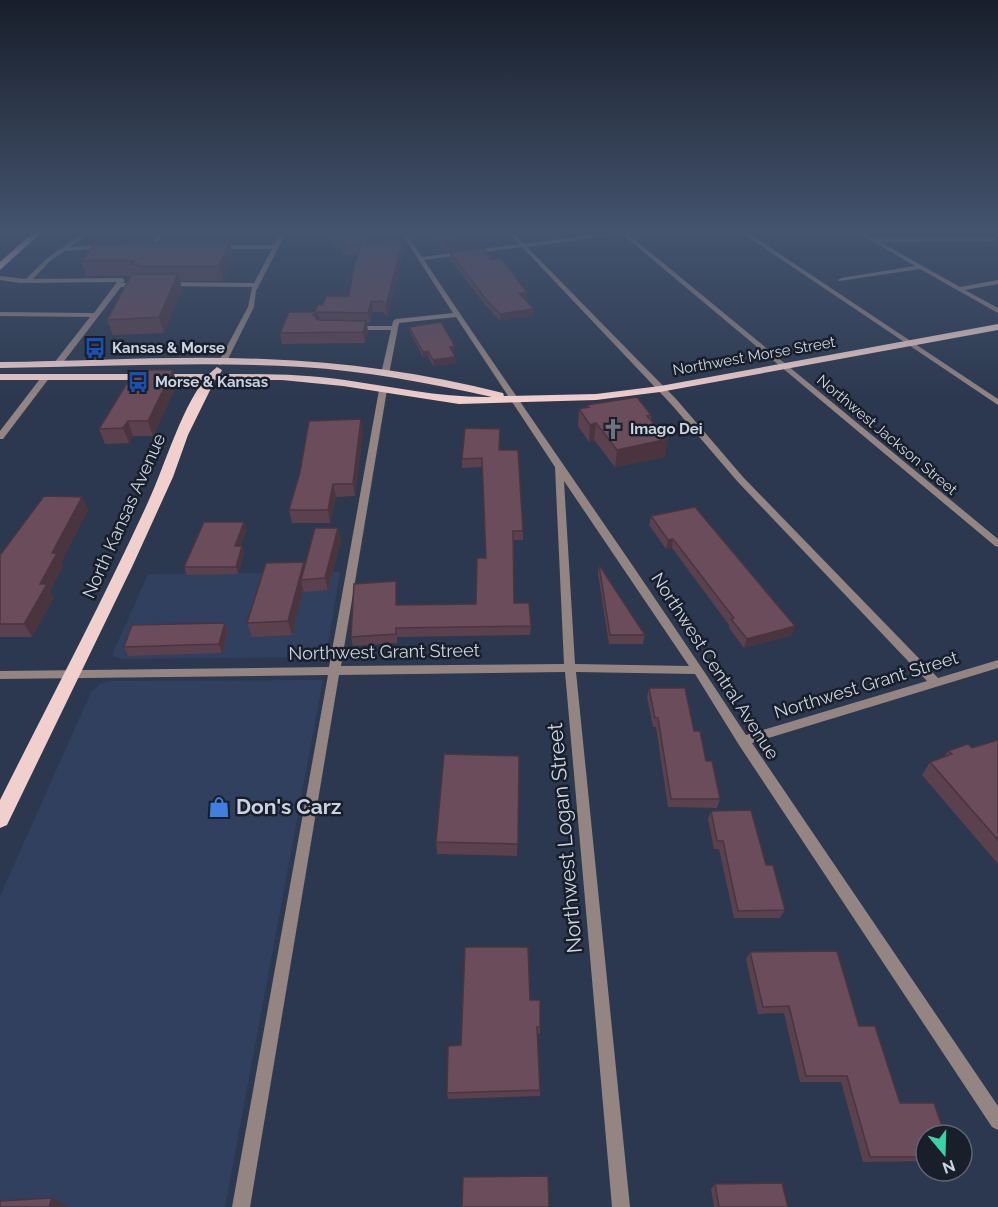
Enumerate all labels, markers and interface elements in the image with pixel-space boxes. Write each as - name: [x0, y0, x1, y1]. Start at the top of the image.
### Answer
- street label: Northwest Morse Street: [671, 333, 837, 379]
- bus stop icon: Kansas & Morse: [83, 336, 107, 360]
- place label: Kansas & Morse: [112, 339, 225, 357]
- bus stop icon: Morse & Kansas: [126, 370, 150, 394]
- street label: Northwest Jackson Street: [813, 371, 961, 499]
- place label: Morse & Kansas: [155, 373, 268, 391]
- church icon: Imago Dei: [601, 417, 625, 441]
- place label: Imago Dei: [630, 420, 703, 438]
- street label: North Kansas Avenue: [78, 430, 170, 601]
- street label: Northwest Central Avenue: [647, 568, 784, 763]
- street label: Northwest Grant Street: [288, 639, 480, 664]
- street label: Northwest Grant Street: [771, 647, 960, 723]
- street label: Northwest Logan Street: [542, 722, 587, 954]
- place label: Don's Carz: [236, 794, 341, 819]
- shop icon: Don's Carz: [207, 795, 231, 819]
- north arrow: [914, 1123, 974, 1183]
- text: N: [940, 1156, 958, 1178]

